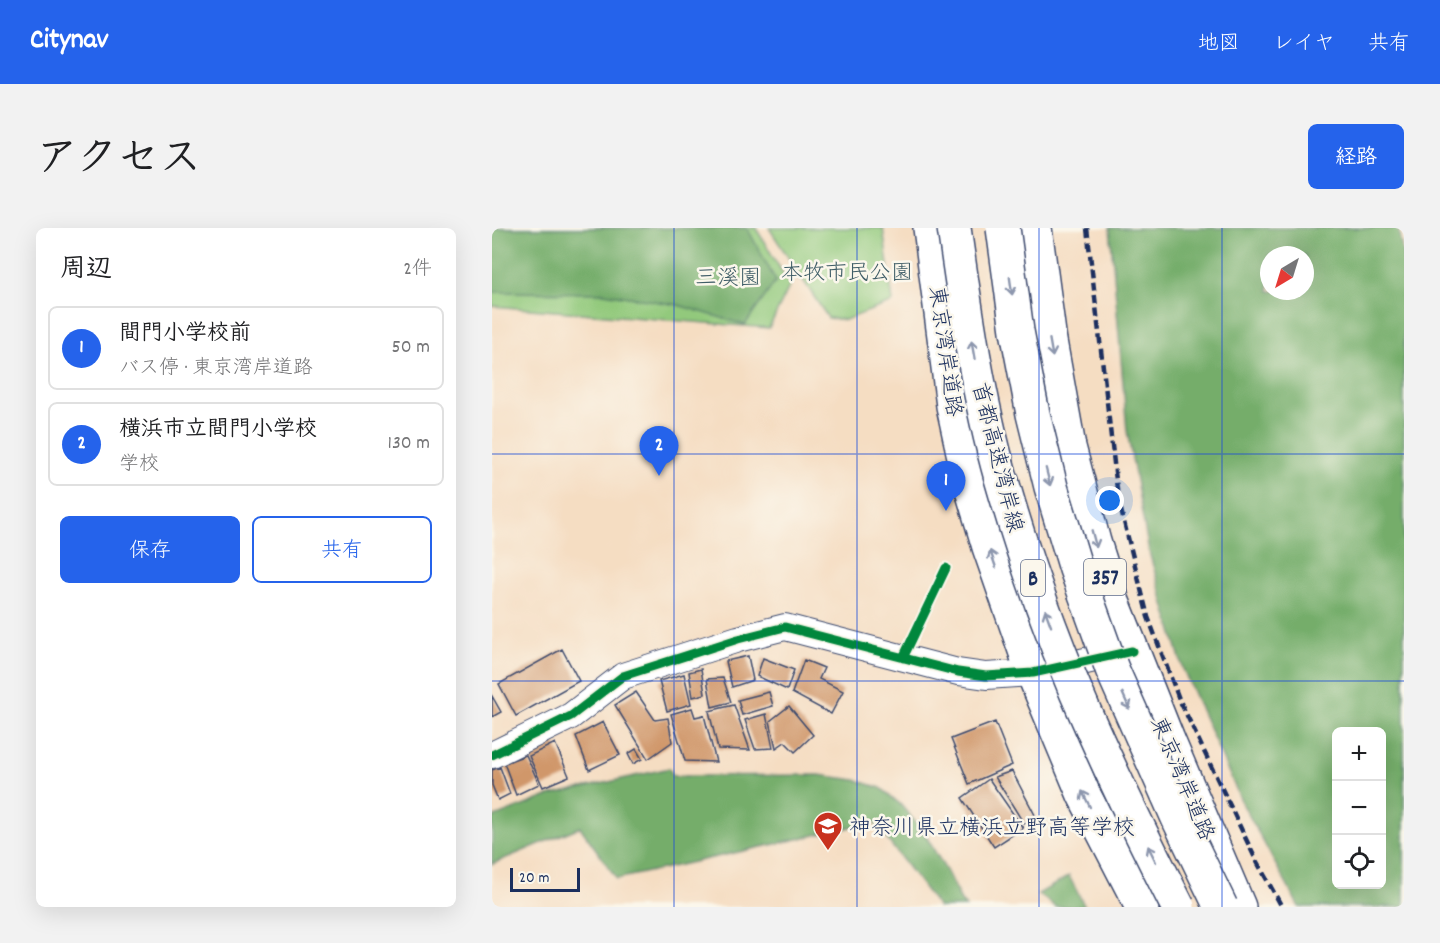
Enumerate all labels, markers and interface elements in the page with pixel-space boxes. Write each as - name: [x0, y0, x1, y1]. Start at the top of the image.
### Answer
- text: Citynav: [30, 22, 108, 62]
- text: 地図: [1198, 30, 1240, 60]
- text: レイヤ: [1273, 30, 1335, 60]
- text: 共有: [1368, 30, 1410, 60]
- button: 経路: [1308, 124, 1404, 189]
- text: アクセス: [36, 132, 201, 192]
- north arrow: [1260, 246, 1314, 300]
- text: 周辺: [60, 252, 112, 289]
- text: 2件: [403, 256, 432, 284]
- park label: 本牧市民公園: [781, 259, 913, 290]
- park label: 三溪園: [695, 264, 761, 295]
- one-way arrow: [1005, 276, 1016, 295]
- street label: 東京湾岸道路: [919, 284, 968, 419]
- text: 間門小学校前: [119, 319, 251, 350]
- text: 1: [79, 334, 84, 362]
- text: 50 m: [392, 334, 430, 362]
- one-way arrow: [1046, 338, 1057, 358]
- one-way arrow: [968, 341, 979, 360]
- text: バス停 · 東京湾岸道路: [119, 355, 313, 383]
- street label: 首都高速湾岸線: [962, 379, 1029, 536]
- text: 横浜市立間門小学校: [119, 415, 317, 446]
- pin: 2: [640, 426, 678, 476]
- text: 2: [77, 430, 86, 458]
- text: 130 m: [388, 430, 430, 458]
- text: 学校: [119, 451, 159, 479]
- pin: 1: [926, 462, 966, 511]
- one-way arrow: [1043, 467, 1055, 486]
- your location: [1095, 486, 1124, 515]
- button: 保存: [60, 516, 240, 583]
- button: 共有: [252, 516, 432, 583]
- one-way arrow: [1088, 529, 1100, 548]
- one-way arrow: [987, 550, 998, 569]
- road number: 357: [1084, 559, 1126, 595]
- road number: B: [1021, 560, 1045, 596]
- one-way arrow: [1041, 610, 1052, 628]
- one-way arrow: [1121, 692, 1132, 710]
- street label: 東京湾岸道路: [1141, 713, 1221, 846]
- map controls: [1332, 727, 1386, 889]
- button: +: [1332, 727, 1386, 781]
- button: −: [1332, 781, 1386, 835]
- one-way arrow: [1080, 790, 1092, 808]
- school or university icon: 神奈川県立横浜立野高等学校: [812, 810, 844, 852]
- place label: 神奈川県立横浜立野高等学校: [849, 814, 1135, 845]
- button: locate: [1332, 835, 1386, 889]
- one-way arrow: [1145, 846, 1157, 864]
- scale bar: [510, 865, 580, 892]
- text: 20 m: [519, 867, 549, 890]

